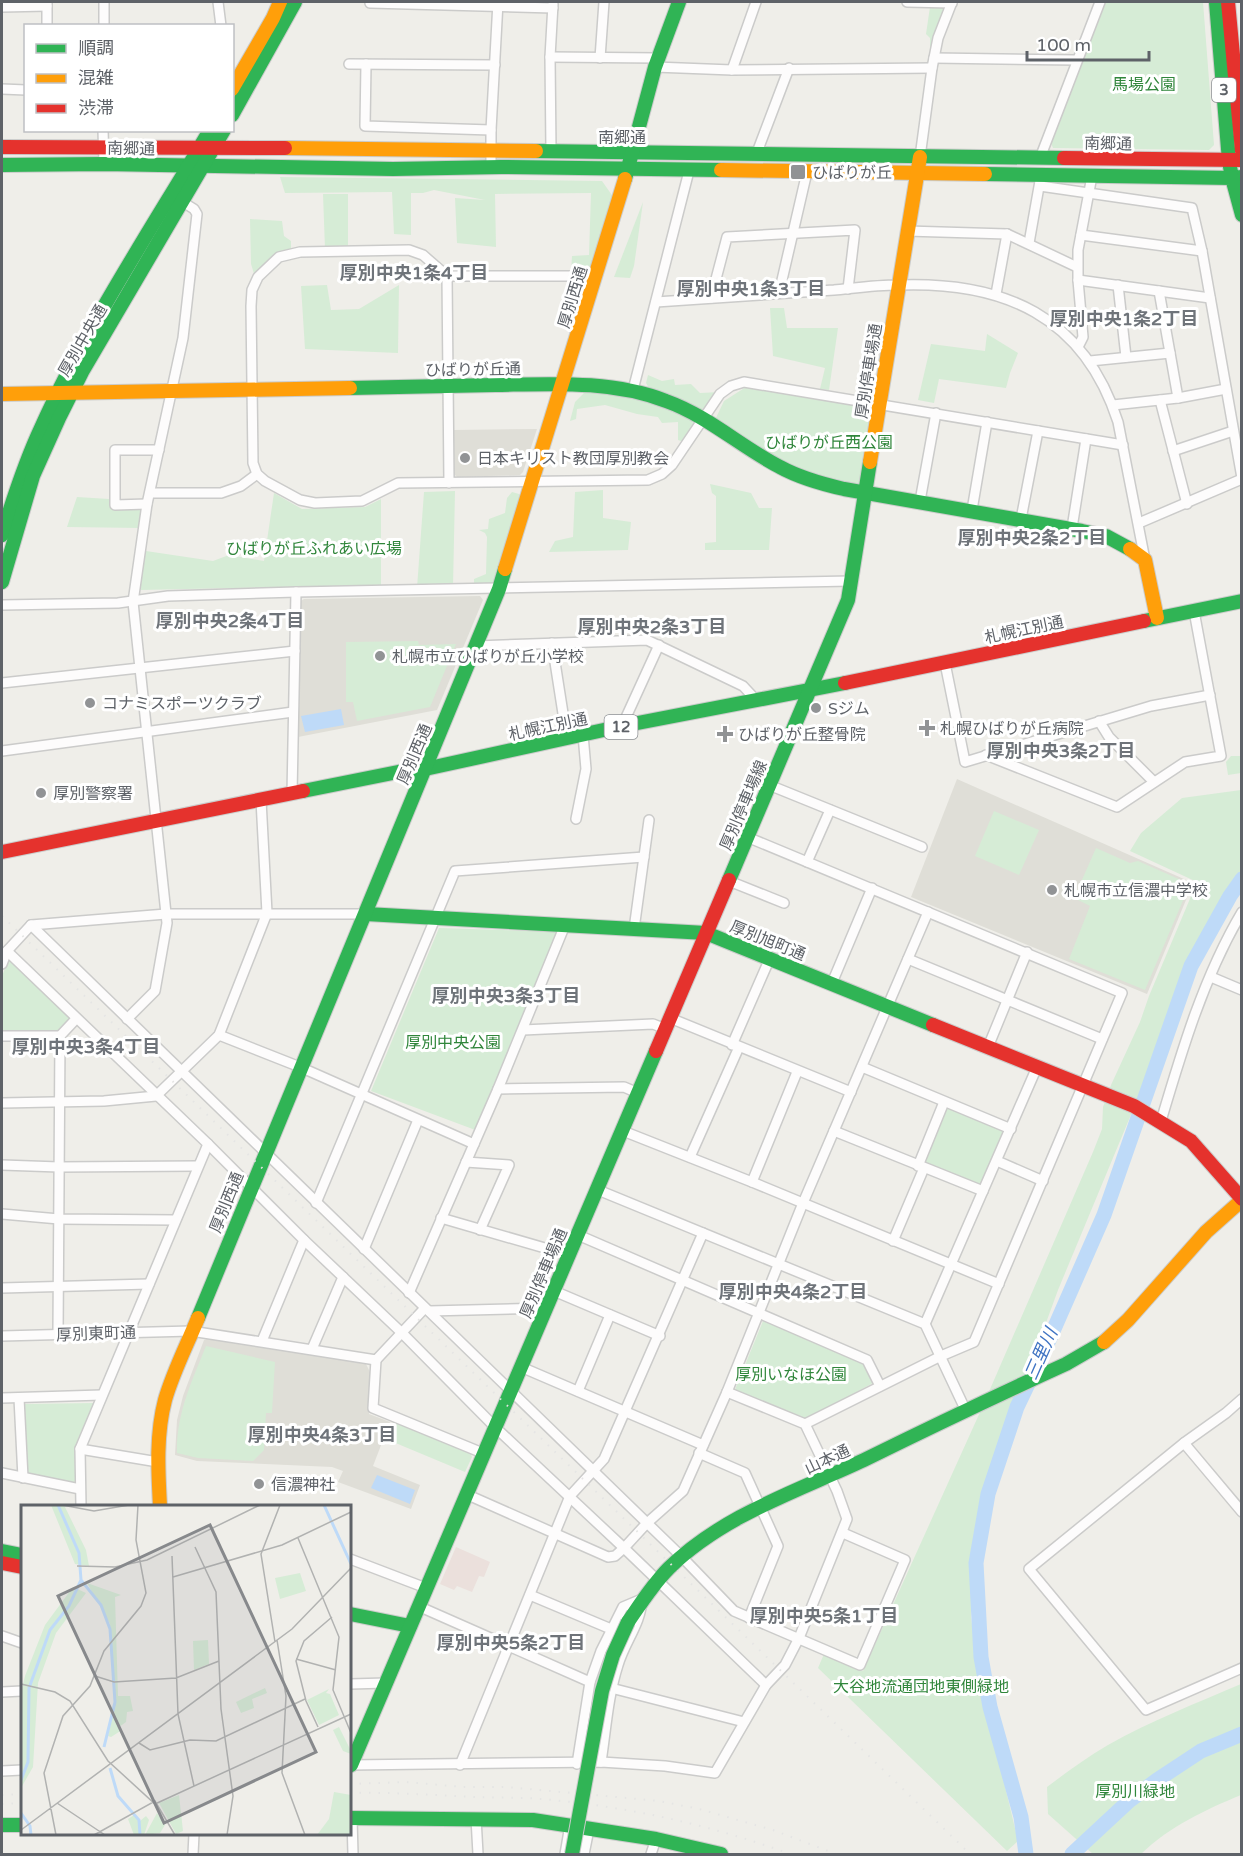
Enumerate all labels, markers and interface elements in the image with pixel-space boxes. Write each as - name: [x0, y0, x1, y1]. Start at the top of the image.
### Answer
- legend: [24, 24, 234, 132]
- scale bar: [1027, 24, 1148, 62]
- text: 100 m: [1036, 34, 1091, 56]
- text: 順調: [78, 37, 114, 59]
- text: 混雑: [78, 67, 114, 89]
- park label: 馬場公園: [1112, 75, 1176, 95]
- road number: 3: [1212, 78, 1236, 102]
- text: 渋滞: [78, 97, 114, 119]
- street label: 南郷通: [598, 128, 646, 148]
- street label: 南郷通: [1084, 134, 1132, 154]
- street label: 南郷通: [107, 139, 155, 159]
- marker: ひばりが丘: [789, 163, 807, 181]
- place label: ひばりが丘: [812, 163, 892, 183]
- district label: 厚別中央1条4丁目: [340, 262, 488, 284]
- street label: 厚別西通: [554, 264, 592, 331]
- district label: 厚別中央1条3丁目: [677, 278, 825, 300]
- street label: 厚別中央通: [54, 301, 112, 380]
- district label: 厚別中央1条2丁目: [1050, 308, 1198, 330]
- street label: 厚別停車場通: [852, 322, 886, 420]
- street label: ひばりが丘通: [425, 359, 521, 381]
- park label: ひばりが丘西公園: [765, 433, 893, 453]
- place label: 日本キリスト教団厚別教会: [477, 449, 669, 469]
- marker: 日本キリスト教団厚別教会: [458, 451, 472, 465]
- district label: 厚別中央2条2丁目: [958, 527, 1106, 549]
- park label: ひばりが丘ふれあい広場: [226, 539, 402, 559]
- district label: 厚別中央2条4丁目: [156, 610, 304, 632]
- street label: 札幌江別通: [983, 612, 1065, 648]
- district label: 厚別中央2条3丁目: [578, 616, 726, 638]
- place label: 札幌市立ひばりが丘小学校: [392, 647, 584, 667]
- marker: 札幌市立ひばりが丘小学校: [373, 649, 387, 663]
- place label: コナミスポーツクラブ: [102, 694, 262, 714]
- marker: コナミスポーツクラブ: [83, 696, 97, 710]
- place label: Sジム: [828, 699, 870, 719]
- marker: Sジム: [809, 701, 823, 715]
- street label: 札幌江別通: [507, 709, 589, 745]
- road number: 12: [604, 715, 638, 739]
- marker: 札幌ひばりが丘病院: [918, 719, 936, 737]
- place label: 札幌ひばりが丘病院: [940, 719, 1084, 739]
- street label: 厚別西通: [393, 721, 437, 788]
- marker: ひばりが丘整骨院: [716, 725, 734, 743]
- place label: ひばりが丘整骨院: [738, 725, 866, 745]
- district label: 厚別中央3条2丁目: [987, 740, 1135, 762]
- street label: 厚別停車場線: [716, 757, 772, 853]
- place label: 厚別警察署: [53, 784, 133, 804]
- marker: 厚別警察署: [34, 786, 48, 800]
- place label: 札幌市立信濃中学校: [1064, 881, 1208, 901]
- marker: 札幌市立信濃中学校: [1045, 883, 1059, 897]
- street label: 厚別旭町通: [727, 917, 808, 965]
- district label: 厚別中央3条3丁目: [432, 985, 580, 1007]
- park label: 厚別中央公園: [405, 1033, 501, 1053]
- district label: 厚別中央3条4丁目: [12, 1036, 160, 1058]
- street label: 厚別西通: [206, 1169, 248, 1236]
- street label: 厚別停車場通: [516, 1225, 572, 1321]
- district label: 厚別中央4条2丁目: [719, 1281, 867, 1303]
- street label: 厚別東町通: [56, 1323, 136, 1345]
- water label: 三里川: [1020, 1323, 1063, 1383]
- park label: 厚別いなほ公園: [735, 1365, 847, 1385]
- district label: 厚別中央4条3丁目: [248, 1424, 396, 1446]
- street label: 山本通: [801, 1441, 853, 1479]
- place label: 信濃神社: [271, 1475, 335, 1495]
- marker: 信濃神社: [252, 1477, 266, 1491]
- inset map: [21, 1505, 351, 1835]
- district label: 厚別中央5条1丁目: [750, 1605, 898, 1627]
- district label: 厚別中央5条2丁目: [437, 1632, 585, 1654]
- park label: 大谷地流通団地東側緑地: [833, 1677, 1009, 1697]
- park label: 厚別川緑地: [1095, 1782, 1175, 1802]

